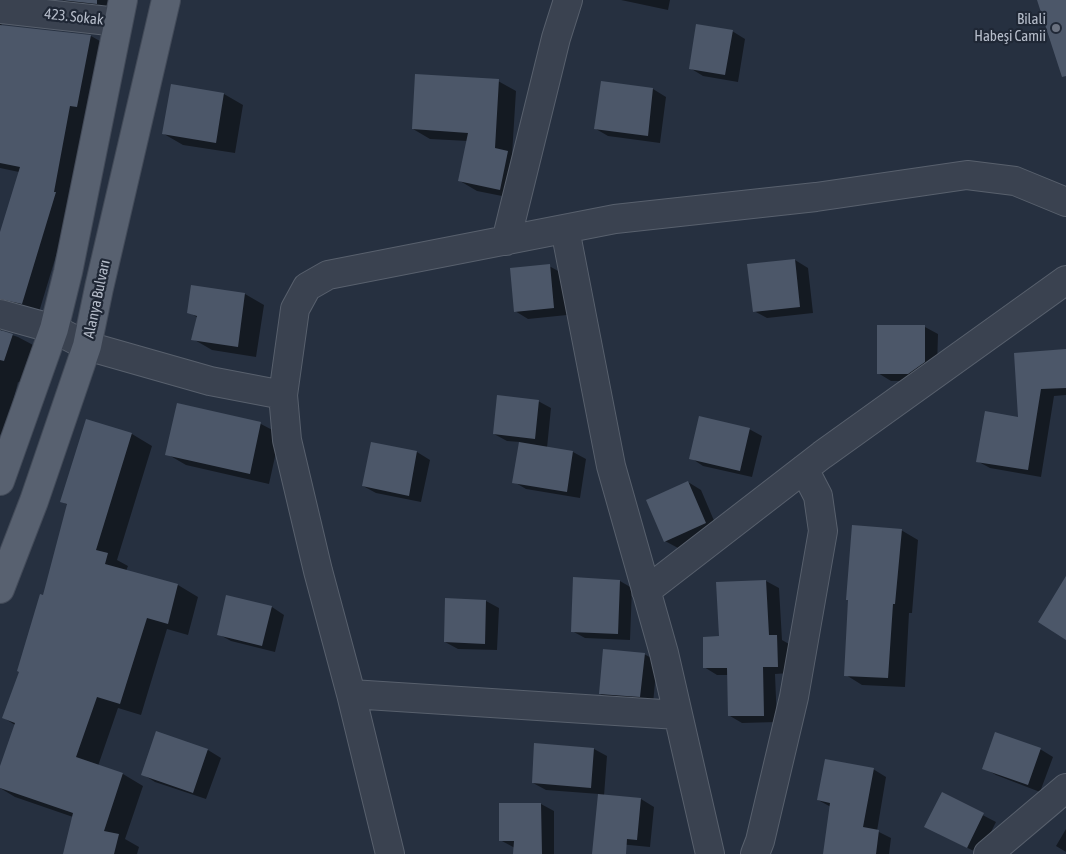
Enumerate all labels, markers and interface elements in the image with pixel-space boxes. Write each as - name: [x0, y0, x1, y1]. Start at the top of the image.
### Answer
- street label: 423. Sokak: [44, 5, 104, 29]
- place label: Bilali Habeşi Camii: [974, 10, 1046, 45]
- marker: Bilali Habeşi Camii: [1050, 22, 1062, 34]
- street label: Alanya Bulvarı: [80, 258, 114, 340]

